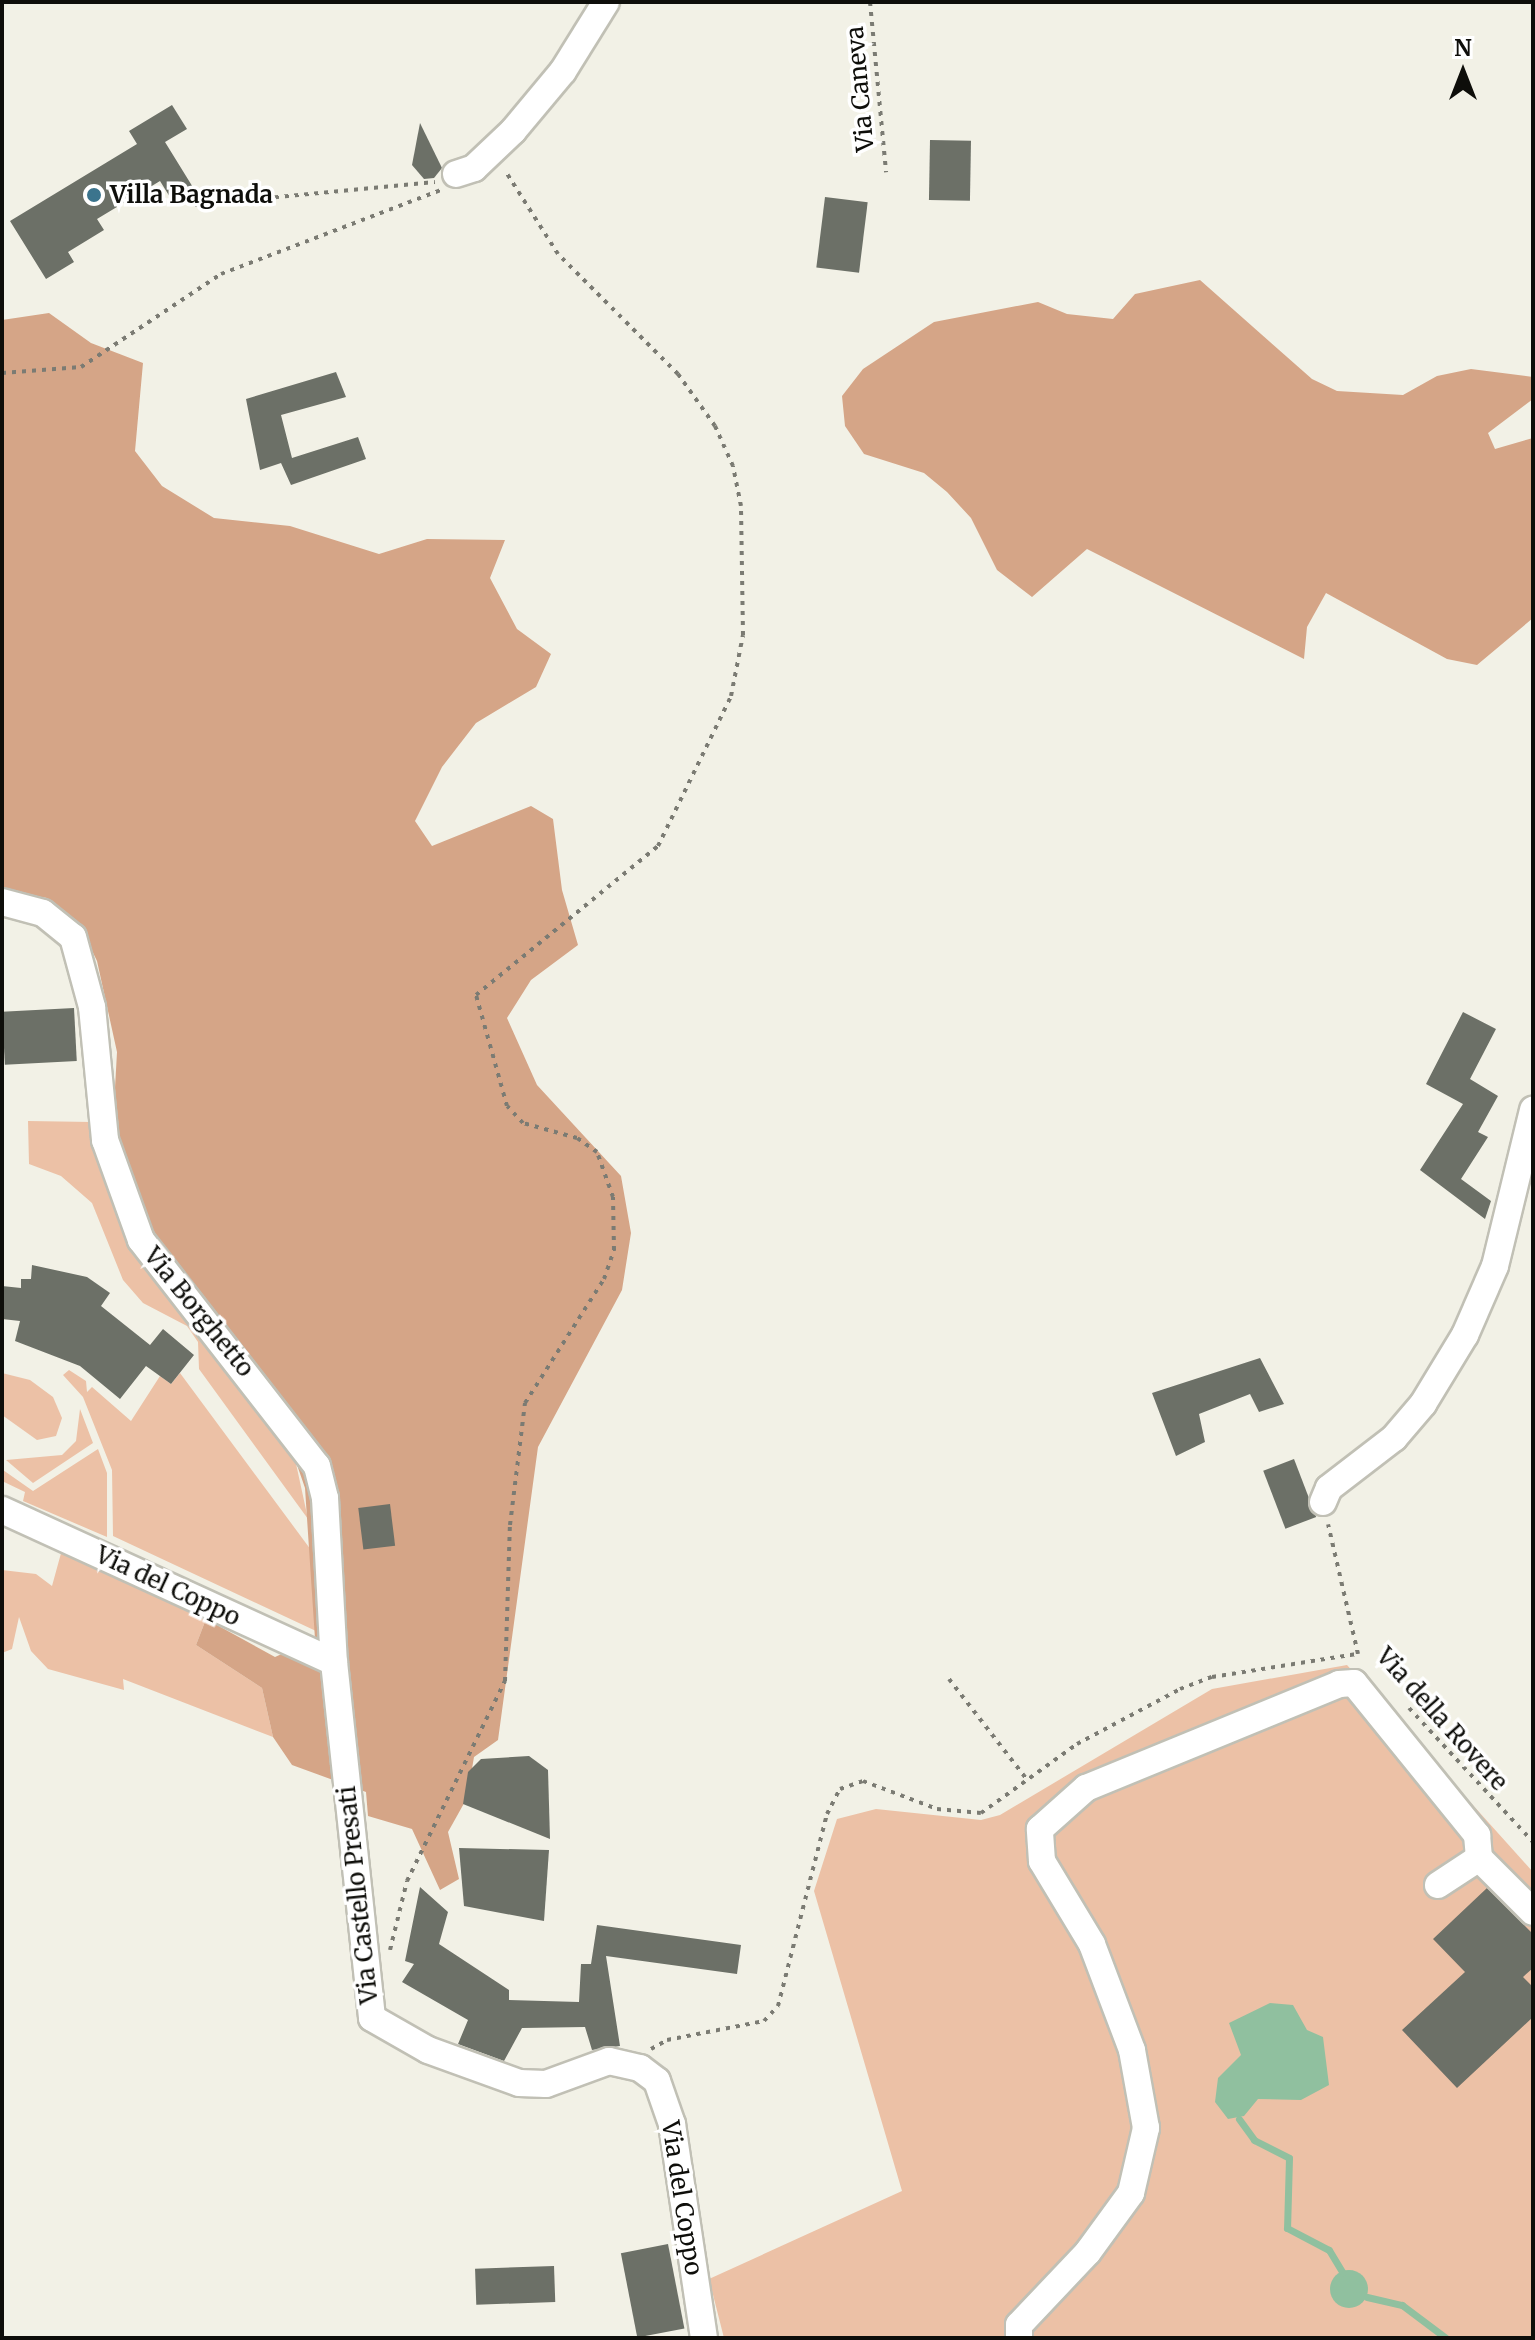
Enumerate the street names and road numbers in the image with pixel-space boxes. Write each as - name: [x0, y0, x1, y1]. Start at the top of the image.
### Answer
- street label: Via Caneva: [840, 25, 880, 153]
- street label: Via Borghetto: [138, 1242, 260, 1382]
- street label: Via del Coppo: [91, 1540, 245, 1632]
- street label: Via della Rovere: [1370, 1642, 1514, 1796]
- street label: Via Castello Presati: [332, 1785, 384, 2005]
- street label: Via del Coppo: [656, 2119, 708, 2277]

